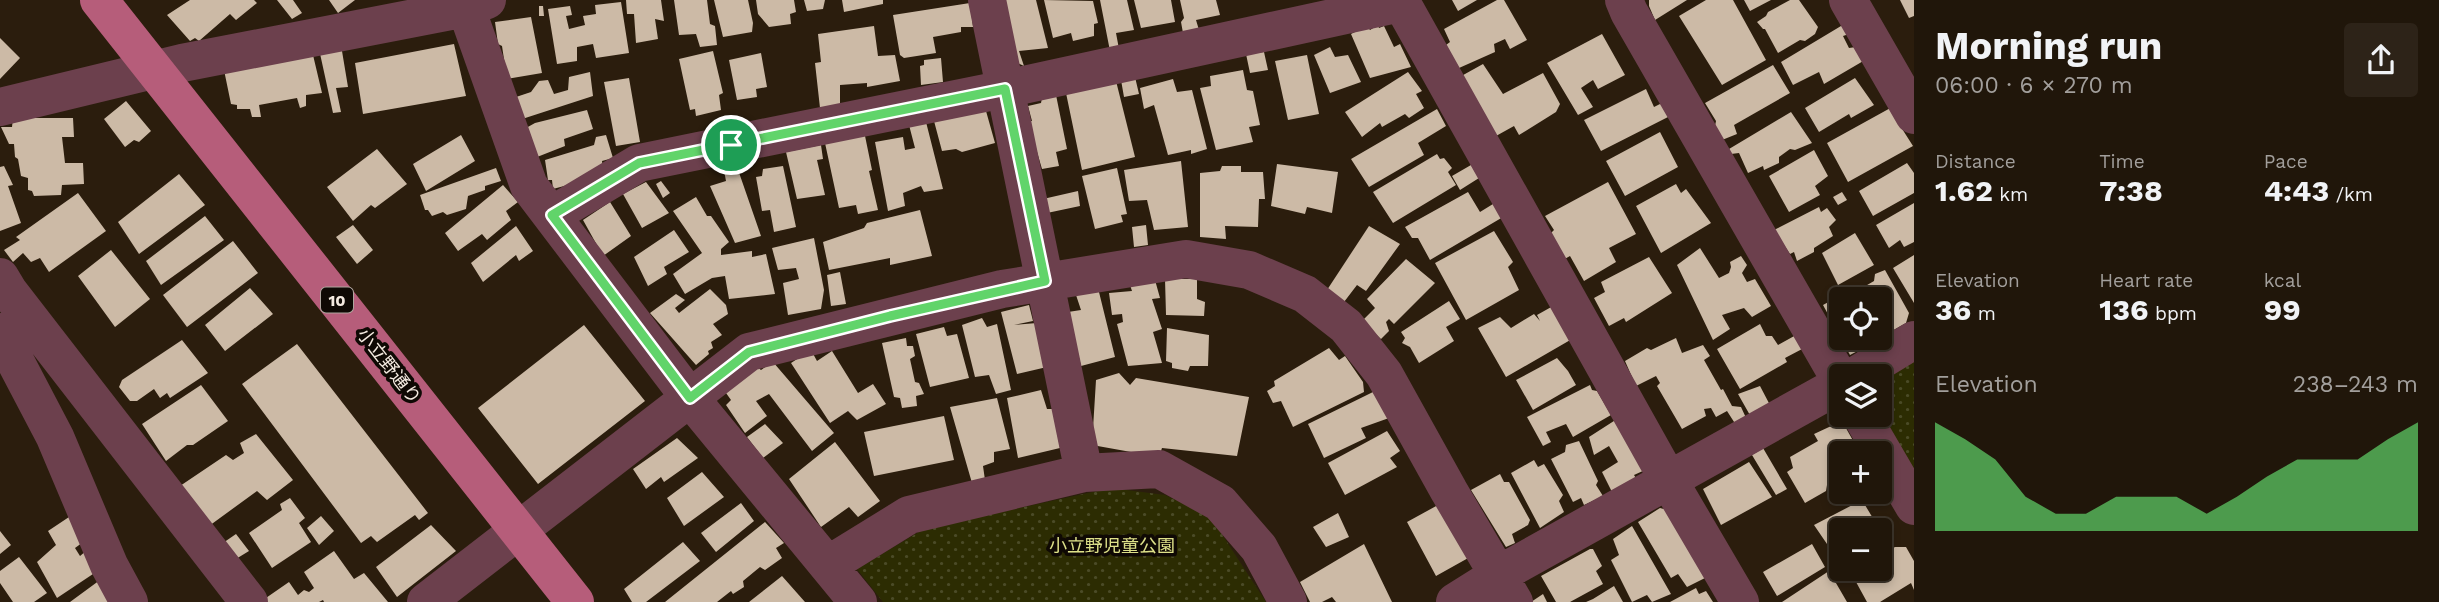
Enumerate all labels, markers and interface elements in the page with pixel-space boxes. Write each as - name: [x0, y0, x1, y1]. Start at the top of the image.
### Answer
- button: share: [2344, 23, 2418, 97]
- text: Morning run: [1935, 24, 2162, 68]
- text: 06:00 · 6 × 270 m: [1935, 72, 2133, 99]
- pin: [701, 115, 761, 175]
- icon: arrive: [712, 126, 750, 164]
- text: Distance: [1935, 150, 2016, 173]
- text: Time: [2099, 150, 2145, 173]
- text: Pace: [2264, 150, 2308, 173]
- text: 1.62: [1935, 173, 1993, 208]
- text: 7:38: [2099, 173, 2163, 208]
- text: 4:43: [2264, 173, 2329, 208]
- text: km: [1993, 183, 2028, 206]
- text: /km: [2329, 183, 2373, 206]
- text: Elevation: [1935, 269, 2020, 292]
- text: Heart rate: [2099, 269, 2193, 292]
- text: kcal: [2264, 269, 2301, 292]
- map controls: [1829, 287, 1892, 581]
- button: locate: [1829, 287, 1892, 350]
- road number: 10: [321, 288, 353, 312]
- text: 36: [1935, 292, 1971, 327]
- text: 136: [2099, 292, 2149, 327]
- text: 99: [2264, 292, 2301, 327]
- text: m: [1971, 302, 1996, 325]
- text: bpm: [2149, 302, 2197, 325]
- street label: 小立野通り: [353, 324, 425, 408]
- button: layers: [1829, 364, 1892, 427]
- text: Elevation: [1935, 371, 2038, 398]
- text: 238–243 m: [2293, 371, 2418, 398]
- button: +: [1829, 441, 1892, 504]
- button: −: [1829, 518, 1892, 581]
- park label: 小立野児童公園: [1049, 535, 1175, 556]

